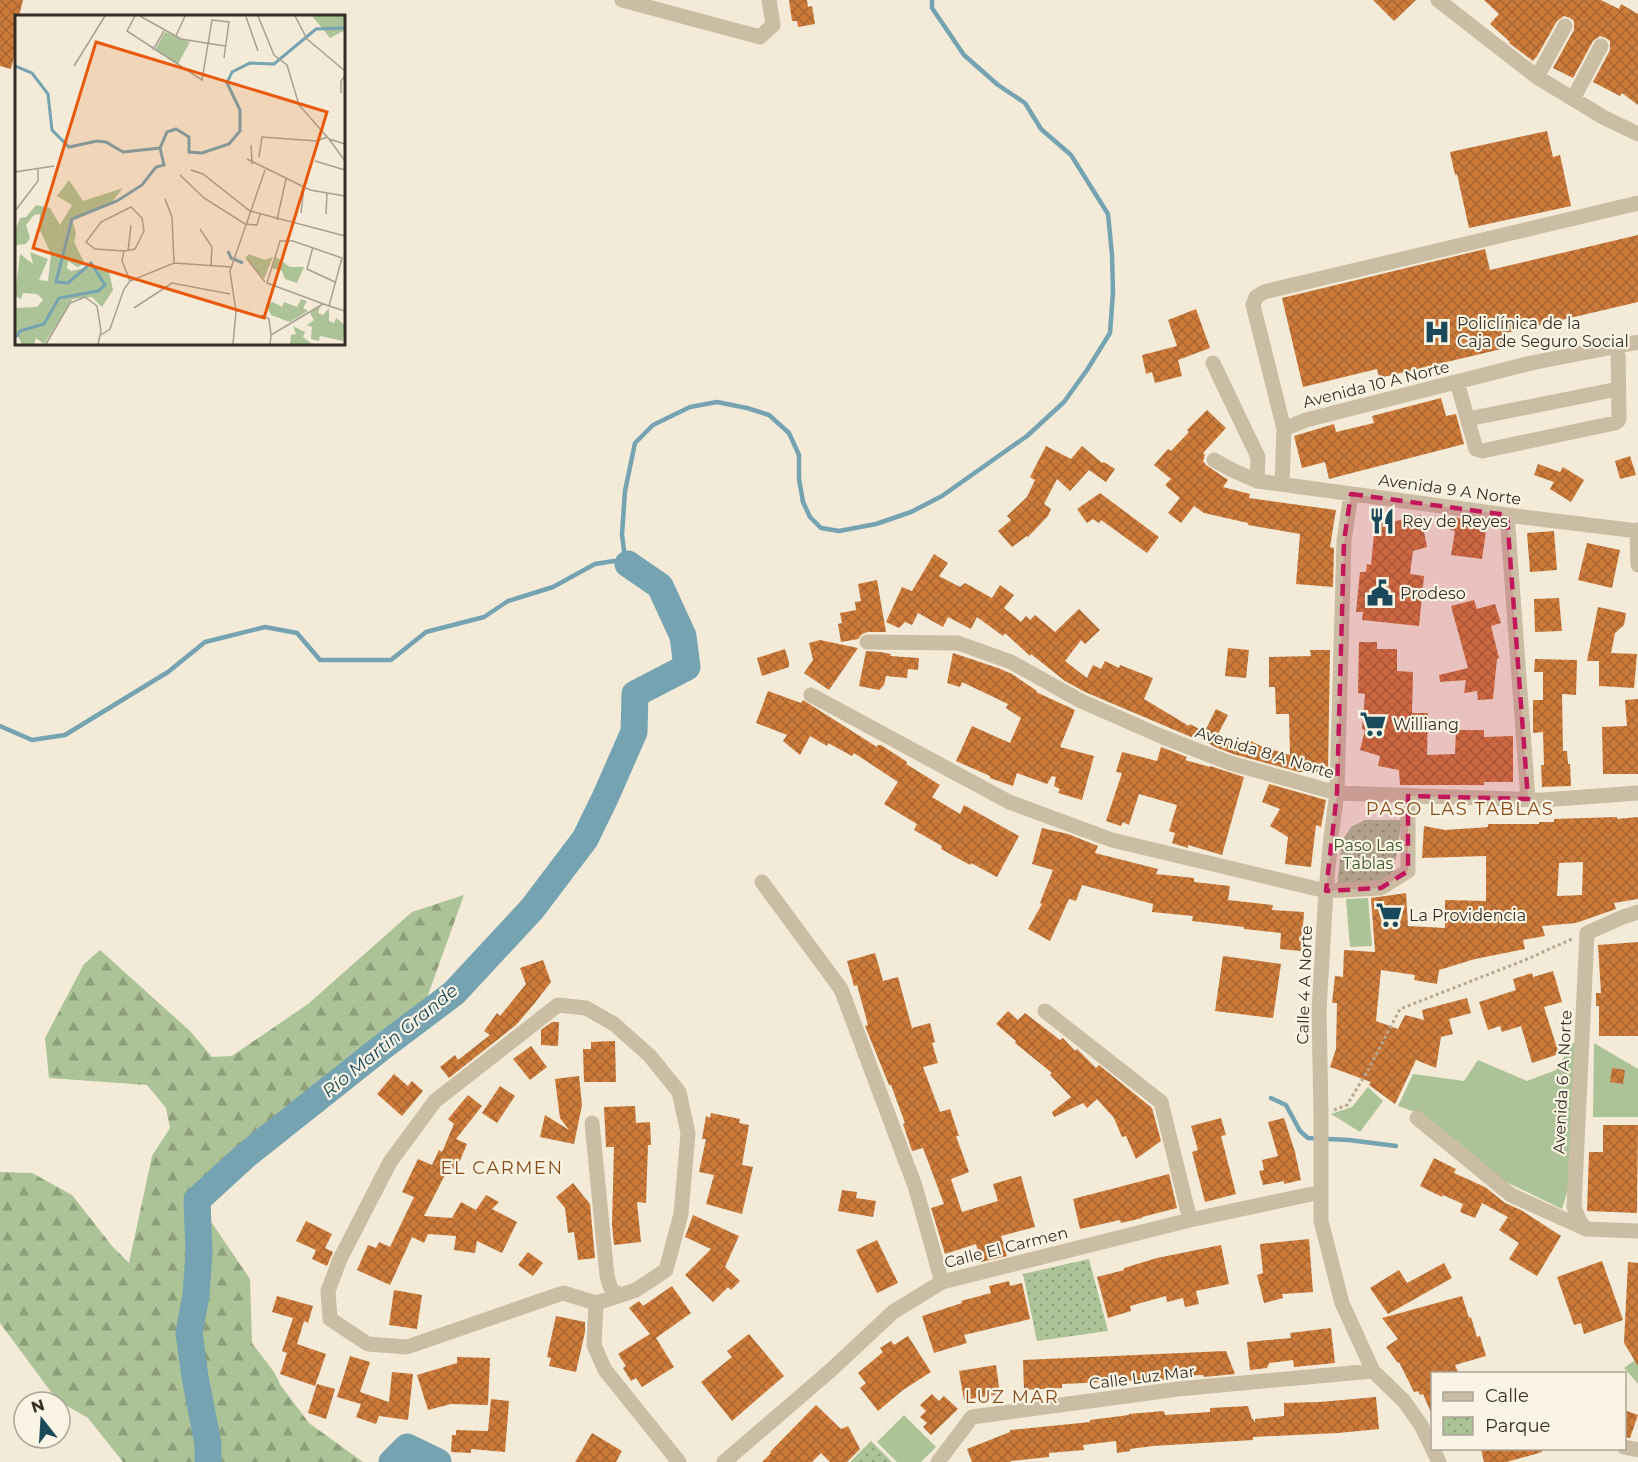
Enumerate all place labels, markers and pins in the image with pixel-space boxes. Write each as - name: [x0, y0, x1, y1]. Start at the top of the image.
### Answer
- place label: Policlínica de la Caja de Seguro Social: [1457, 314, 1629, 351]
- hospital icon: Policlínica de la Caja de Seguro Social: [1422, 317, 1452, 347]
- restaurant icon: Rey de Reyes: [1367, 506, 1397, 536]
- place label: Rey de Reyes: [1402, 512, 1508, 531]
- public building icon: Prodeso: [1365, 578, 1395, 608]
- place label: Prodeso: [1400, 584, 1466, 603]
- supermarket icon: Williang: [1358, 709, 1388, 739]
- place label: Williang: [1393, 715, 1459, 734]
- supermarket icon: La Providencia: [1374, 900, 1404, 930]
- place label: La Providencia: [1409, 906, 1526, 925]

